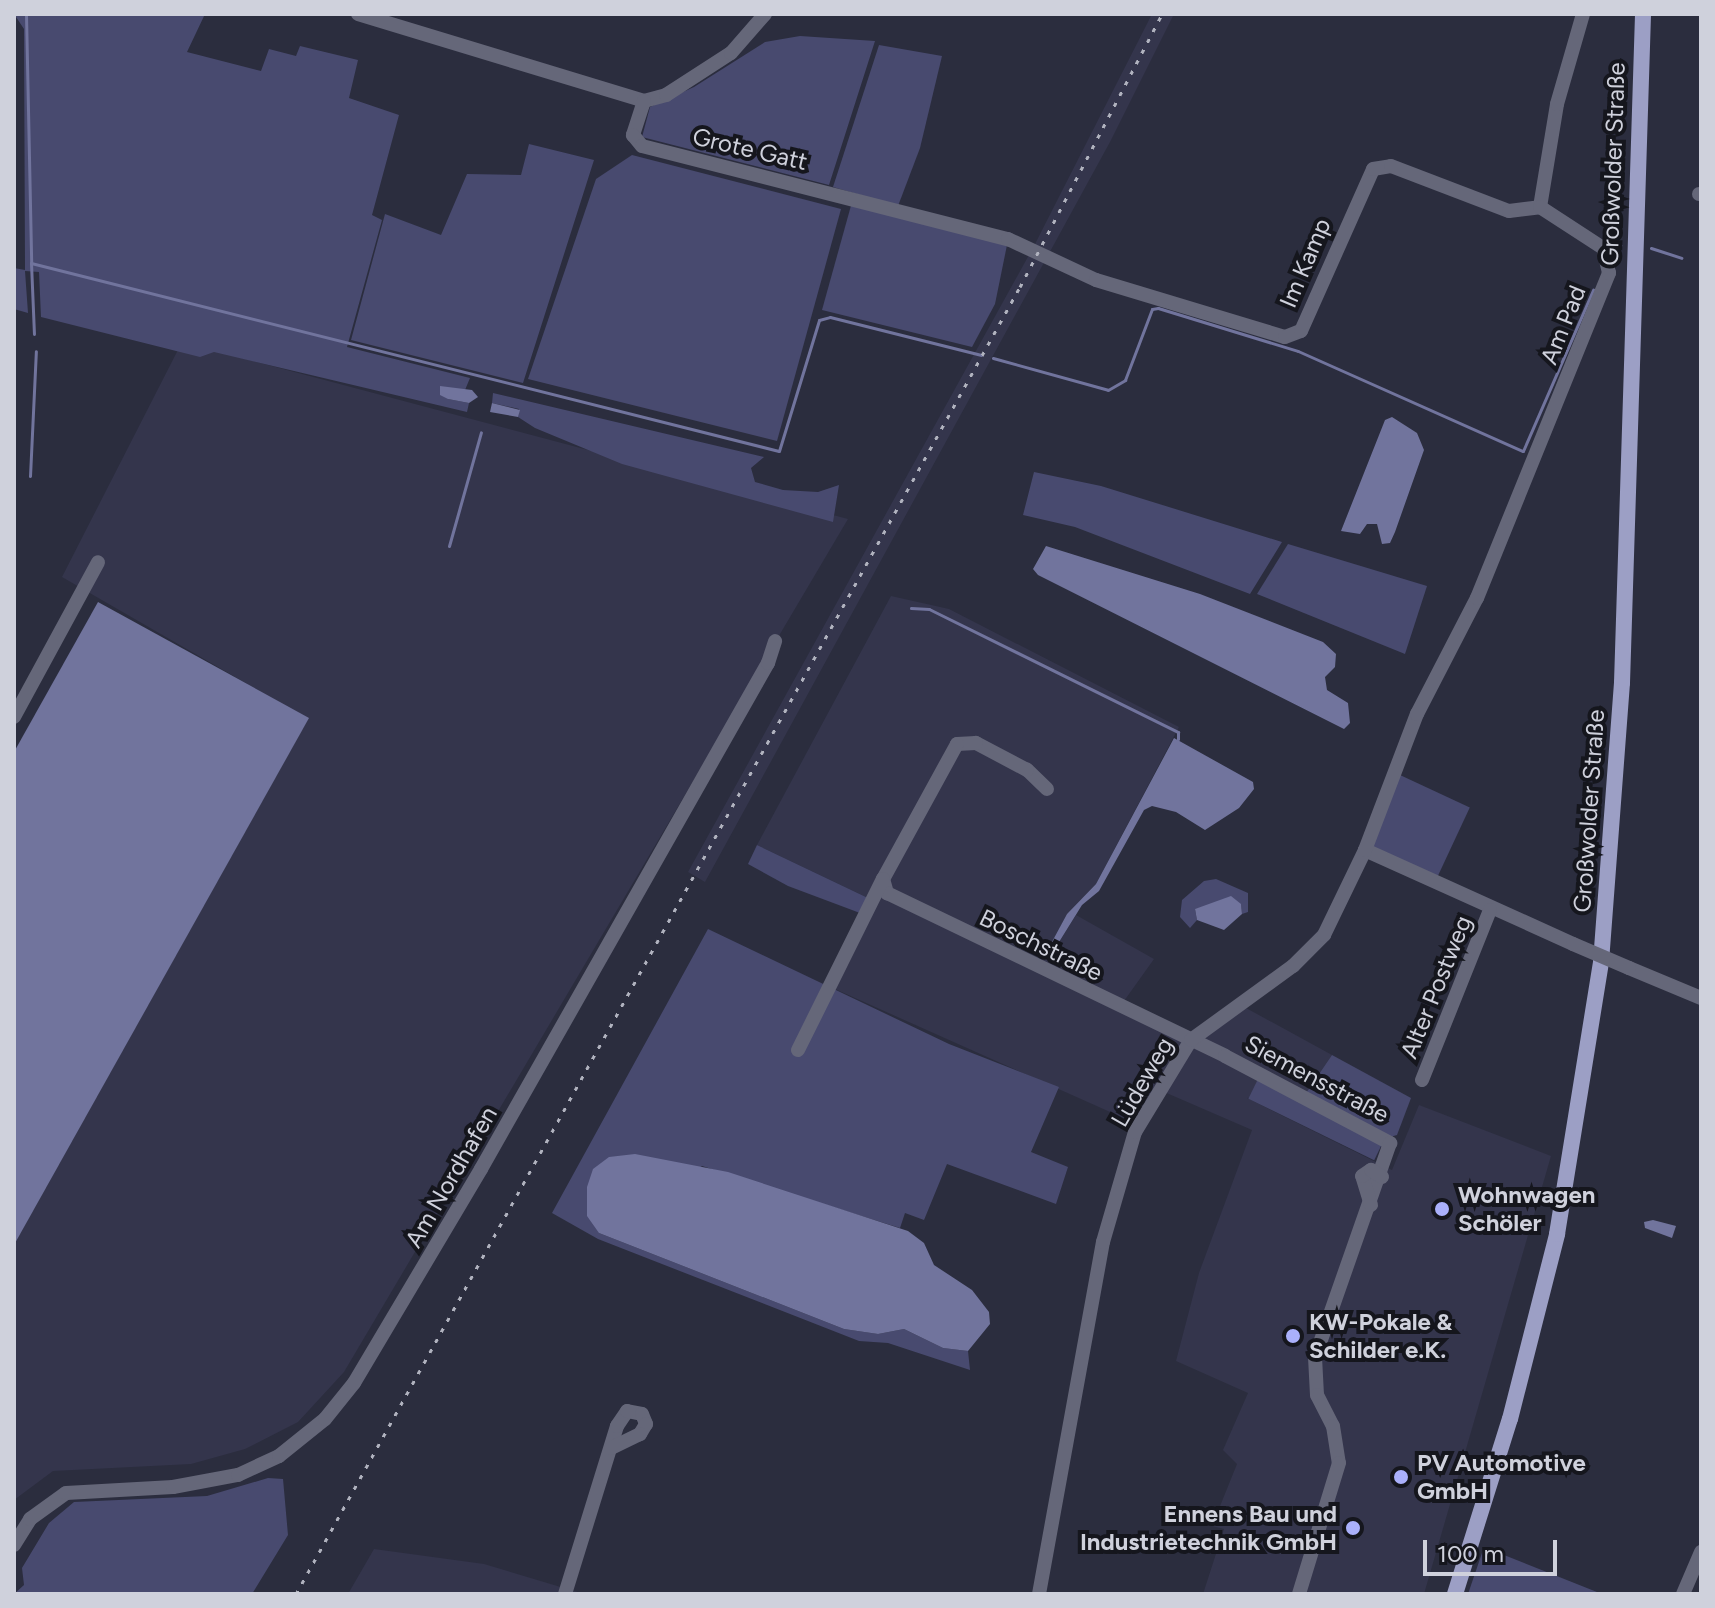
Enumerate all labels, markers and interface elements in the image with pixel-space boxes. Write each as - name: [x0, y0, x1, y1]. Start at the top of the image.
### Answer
- street label: Großwolder Straße: [1595, 62, 1631, 266]
- street label: Grote Gatt: [690, 122, 810, 176]
- street label: Im Kamp: [1273, 214, 1337, 312]
- street label: Am Pad: [1534, 281, 1592, 369]
- street label: Großwolder Straße: [1568, 708, 1610, 914]
- street label: Boschstraße: [975, 903, 1107, 987]
- street label: Alter Postweg: [1394, 911, 1478, 1063]
- street label: Siemensstraße: [1240, 1029, 1394, 1129]
- street label: Lüdeweg: [1105, 1032, 1179, 1132]
- street label: Am Nordhafen: [399, 1101, 503, 1253]
- place label: Wohnwagen Schöler: [1458, 1181, 1595, 1237]
- marker: Wohnwagen Schöler: [1433, 1200, 1451, 1218]
- place label: KW-Pokale & Schilder e.K.: [1309, 1308, 1452, 1364]
- marker: KW-Pokale & Schilder e.K.: [1284, 1327, 1302, 1345]
- place label: PV Automotive GmbH: [1417, 1449, 1586, 1505]
- marker: PV Automotive GmbH: [1392, 1468, 1410, 1486]
- place label: Ennens Bau und Industrietechnik GmbH: [1080, 1500, 1337, 1556]
- marker: Ennens Bau und Industrietechnik GmbH: [1344, 1519, 1362, 1537]
- scale bar: [1427, 1524, 1561, 1574]
- text: 100 m: [1437, 1539, 1504, 1568]

